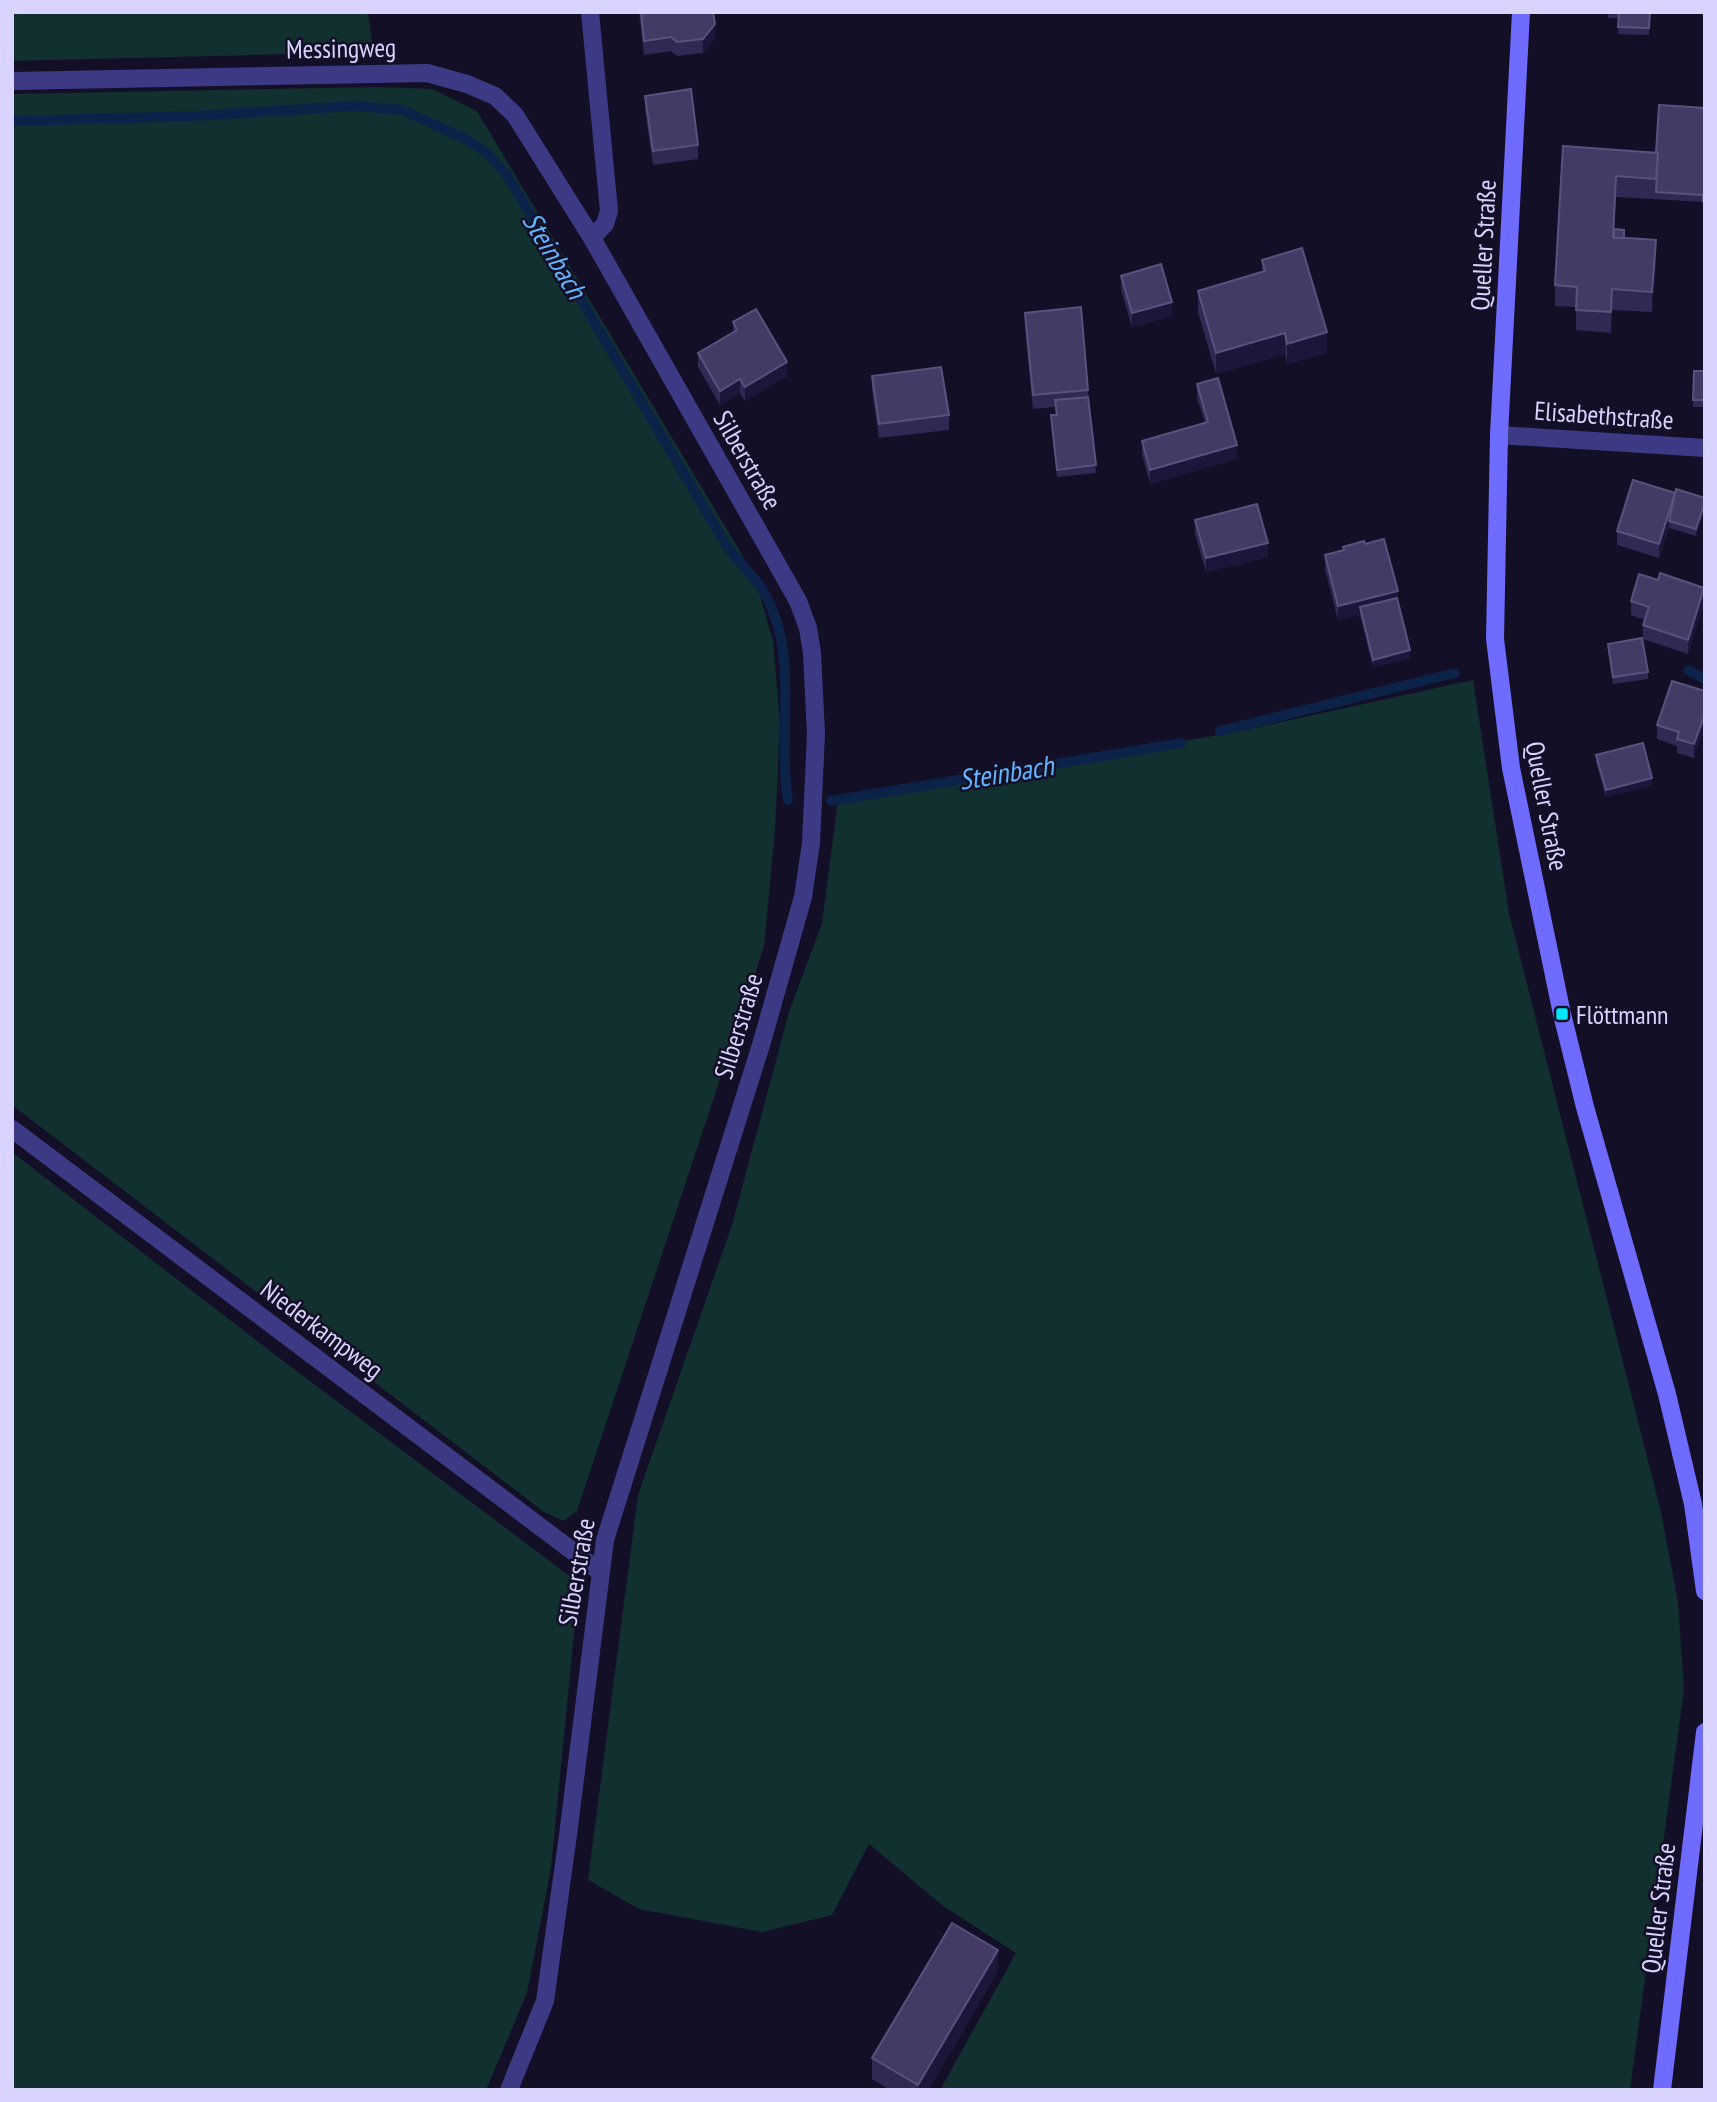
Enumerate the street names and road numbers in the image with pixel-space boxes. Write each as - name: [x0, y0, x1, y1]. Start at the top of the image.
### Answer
- street label: Messingweg: [286, 31, 396, 65]
- street label: Queller Straße: [1463, 179, 1503, 311]
- street label: Elisabethstraße: [1533, 394, 1675, 436]
- street label: Silberstraße: [706, 405, 790, 515]
- street label: Queller Straße: [1518, 739, 1576, 873]
- street label: Silberstraße: [706, 969, 770, 1083]
- street label: Niederkampweg: [254, 1272, 390, 1386]
- street label: Silberstraße: [550, 1516, 602, 1628]
- street label: Queller Straße: [1634, 1841, 1682, 1975]

